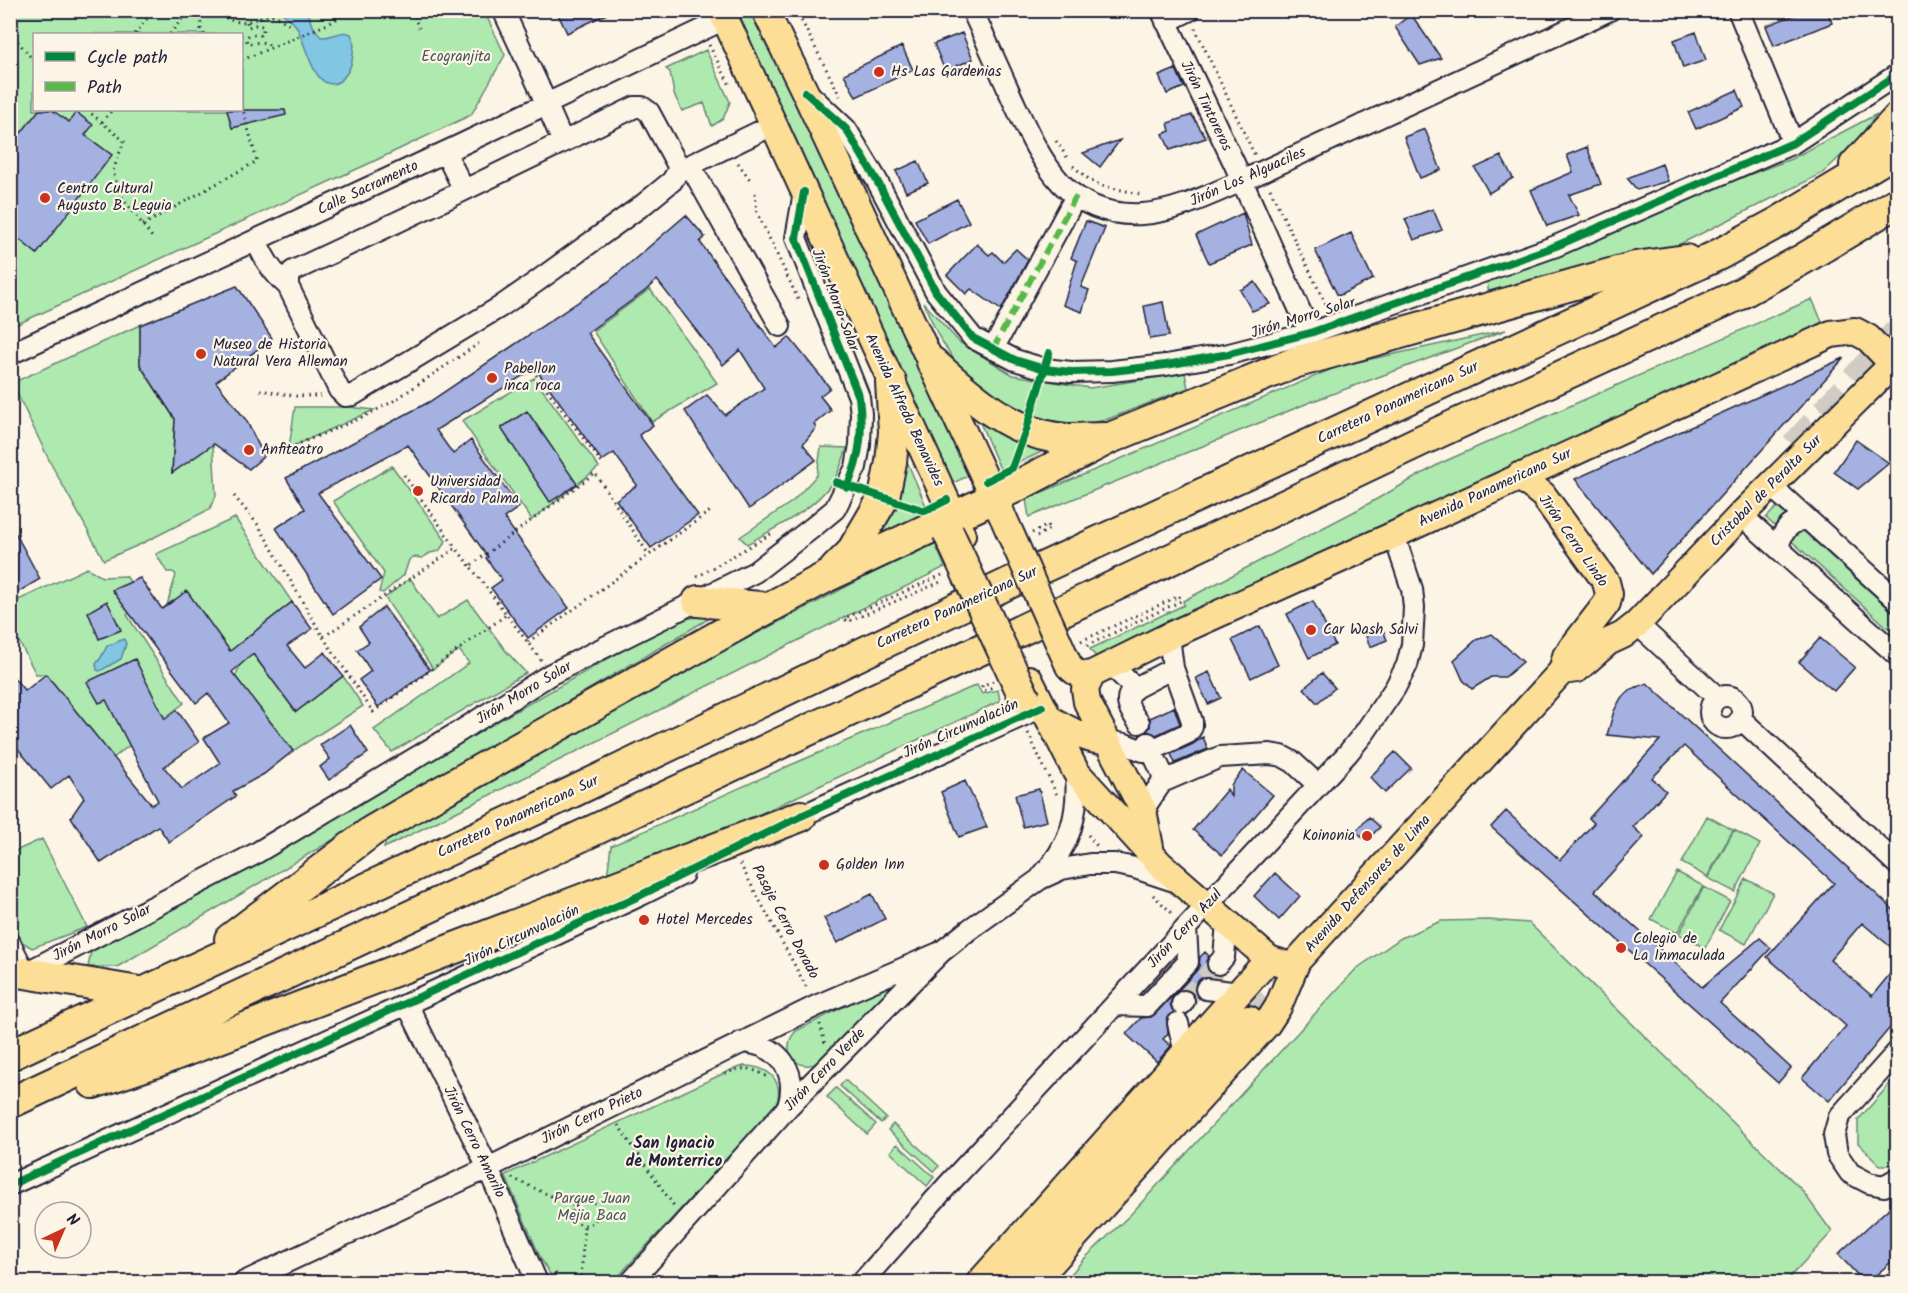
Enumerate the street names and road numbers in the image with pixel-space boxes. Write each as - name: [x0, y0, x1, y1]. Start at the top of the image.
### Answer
- street label: Jirón Tintoreros: [1174, 57, 1239, 156]
- street label: Jirón Los Alguaciles: [1186, 140, 1311, 213]
- street label: Calle Sacramento: [313, 154, 423, 222]
- street label: Jirón Morro Solar: [804, 245, 866, 356]
- street label: Jirón Morro Solar: [1248, 290, 1359, 345]
- street label: Avenida Alfredo Benavides: [858, 329, 950, 491]
- street label: Carretera Panamericana Sur: [1313, 355, 1484, 451]
- street label: Cristobal de Peralta Sur: [1704, 428, 1829, 553]
- street label: Avenida Panamericana Sur: [1414, 441, 1577, 534]
- street label: Jirón Cerro Lindo: [1532, 490, 1614, 593]
- street label: Carretera Panamericana Sur: [872, 560, 1043, 656]
- street label: Jirón Morro Solar: [471, 654, 577, 731]
- street label: Jirón Circunvalación: [899, 693, 1023, 765]
- street label: Carretera Panamericana Sur: [433, 769, 604, 865]
- street label: Avenida Defensores de Lima: [1299, 809, 1437, 959]
- street label: Pasaje Cerro Dorado: [745, 861, 825, 984]
- street label: Jirón Cerro Azul: [1142, 883, 1229, 974]
- street label: Jirón Morro Solar: [48, 897, 157, 968]
- street label: Jirón Circunvalación: [460, 899, 584, 973]
- street label: Jirón Cerro Verde: [779, 1022, 872, 1117]
- street label: Jirón Cerro Prieto: [537, 1081, 647, 1151]
- street label: Jirón Cerro Amarilo: [436, 1082, 512, 1202]

